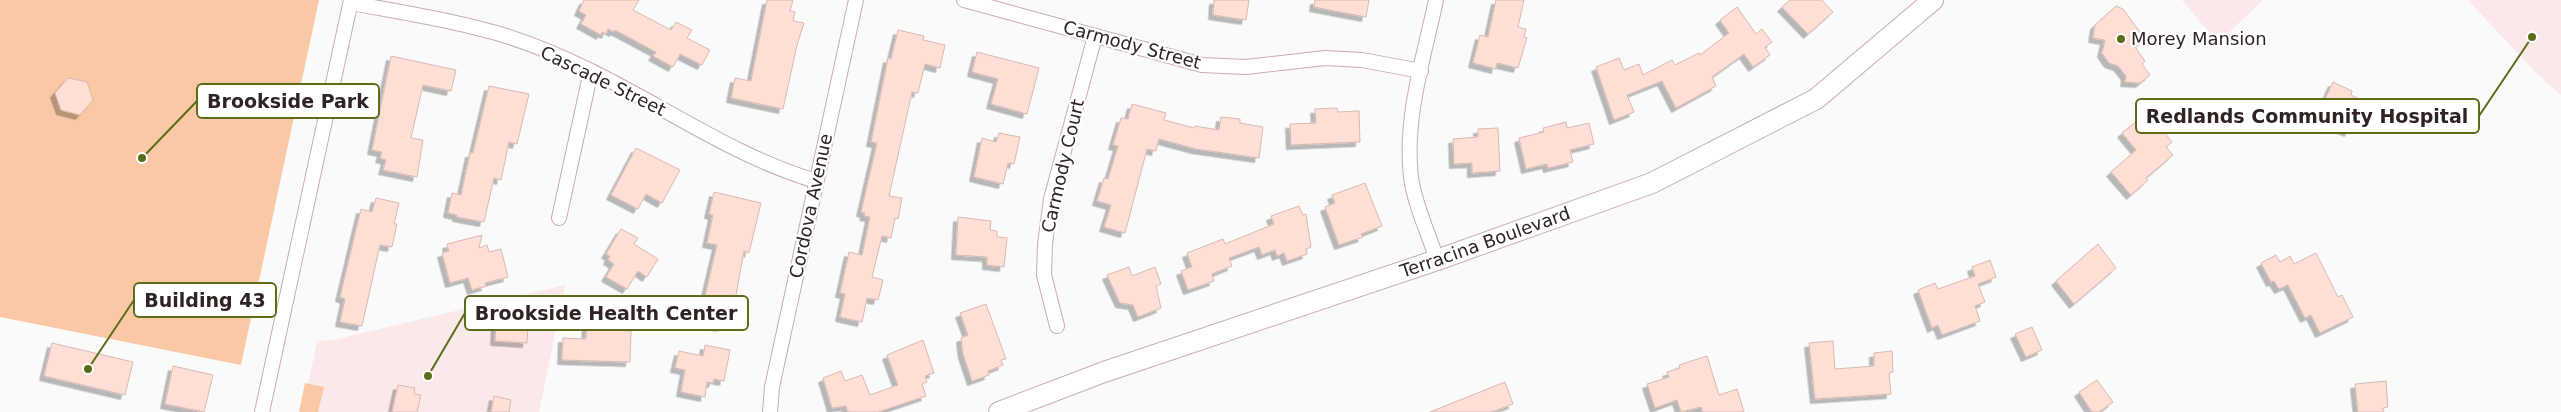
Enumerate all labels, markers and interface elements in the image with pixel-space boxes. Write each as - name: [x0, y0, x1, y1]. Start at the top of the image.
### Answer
- street label: Carmody Street: [1061, 16, 1203, 73]
- place label: Morey Mansion: [2131, 28, 2267, 49]
- marker: Morey Mansion: [2115, 33, 2127, 45]
- street label: Cascade Street: [537, 41, 669, 120]
- callout: Brookside Park: [197, 84, 379, 118]
- text: Brookside Park: [207, 90, 369, 112]
- street label: Carmody Court: [1037, 97, 1088, 235]
- callout: Redlands Community Hospital: [2136, 99, 2479, 133]
- text: Redlands Community Hospital: [2146, 105, 2468, 127]
- street label: Cordova Avenue: [785, 132, 836, 280]
- street label: Terracina Boulevard: [1396, 202, 1573, 282]
- callout: Building 43: [134, 283, 276, 317]
- text: Building 43: [144, 289, 266, 311]
- callout: Brookside Health Center: [465, 296, 748, 330]
- text: Brookside Health Center: [475, 302, 738, 324]

